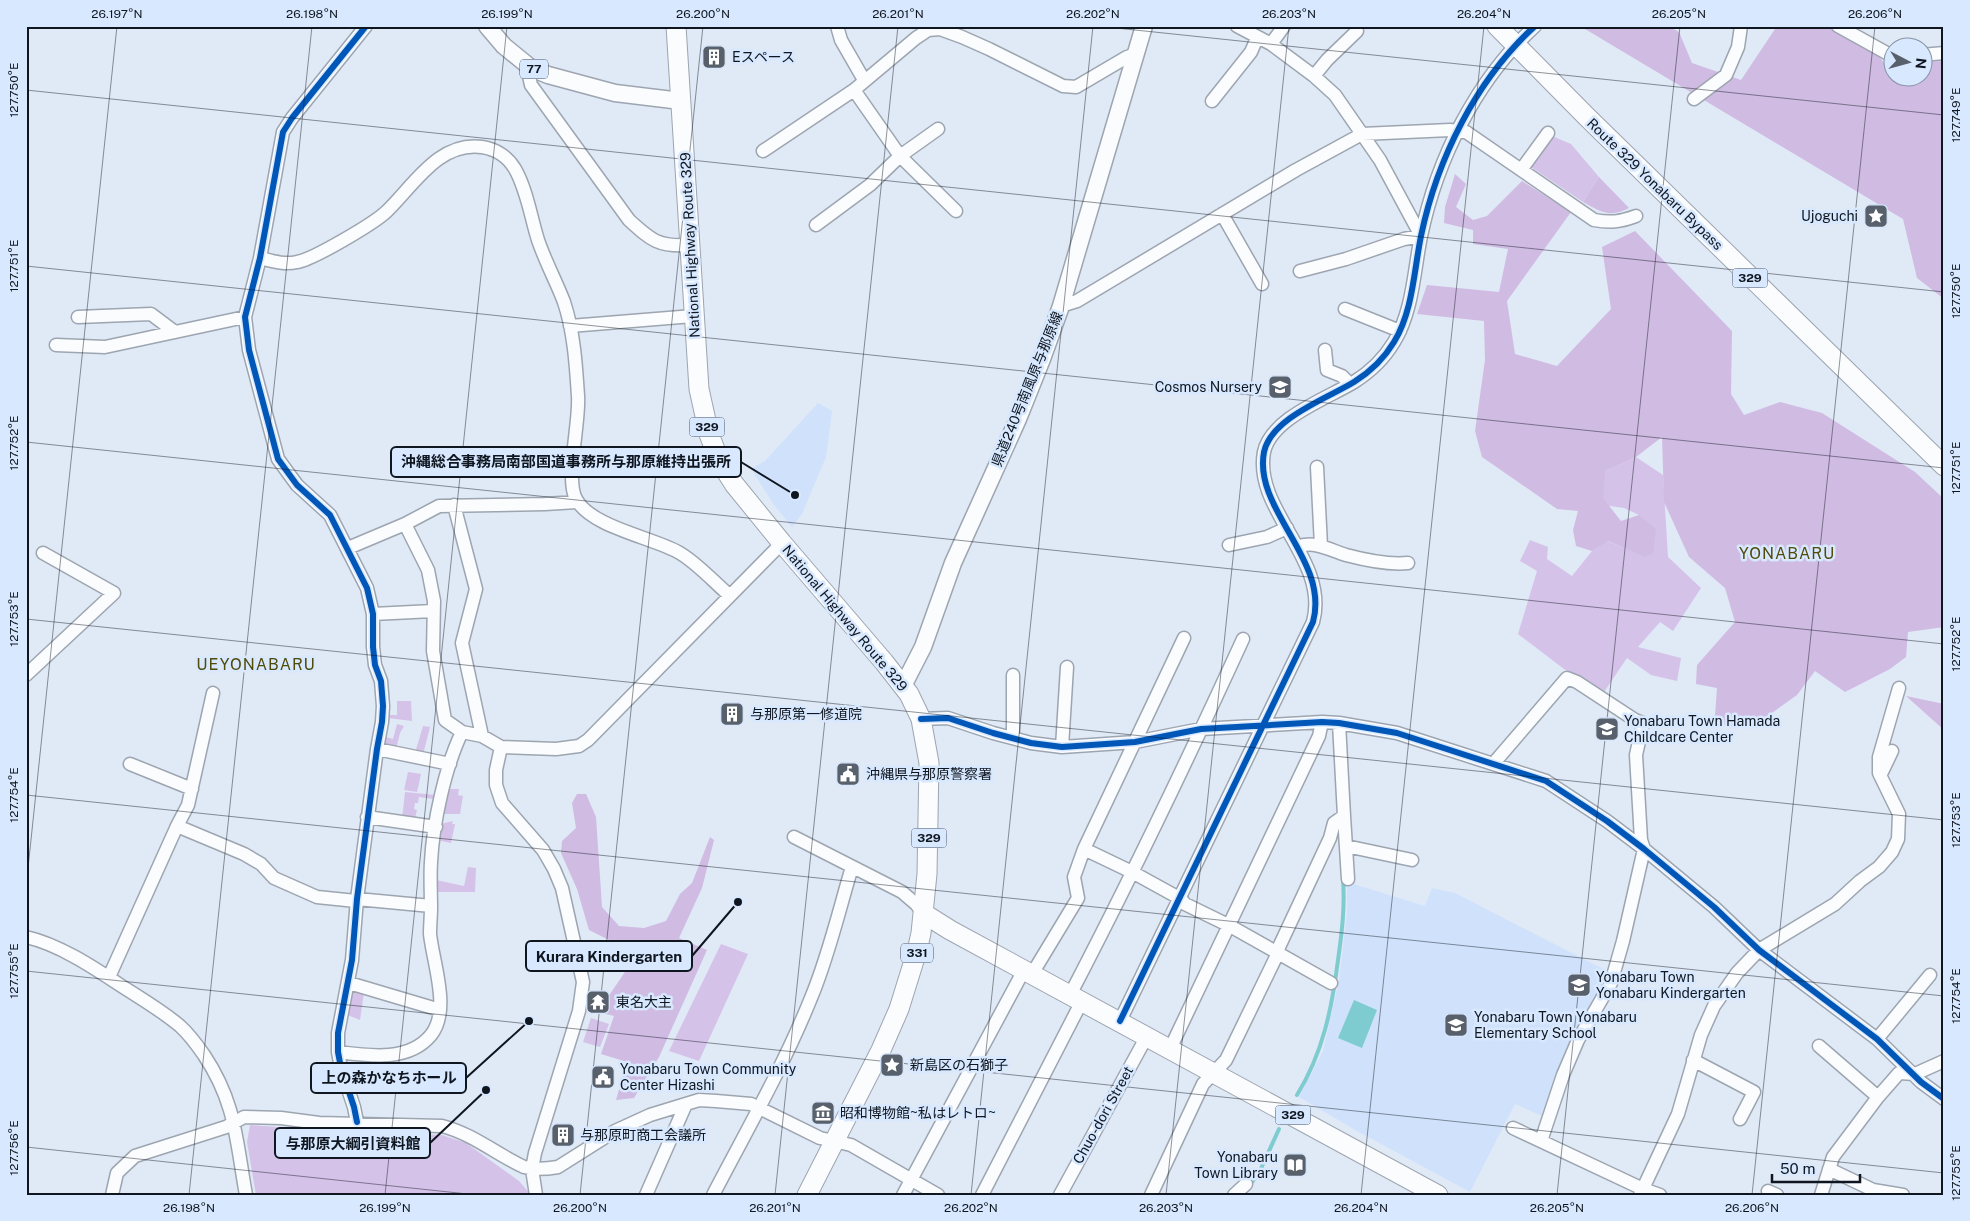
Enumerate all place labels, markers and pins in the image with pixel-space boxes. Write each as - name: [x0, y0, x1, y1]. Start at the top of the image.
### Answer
- building icon: Eスペース: [701, 44, 727, 70]
- place label: Eスペース: [732, 49, 795, 65]
- place icon: Ujoguchi: [1863, 203, 1889, 229]
- place label: Ujoguchi: [1801, 208, 1858, 224]
- school or university icon: Cosmos Nursery: [1267, 374, 1293, 400]
- place label: Cosmos Nursery: [1155, 379, 1263, 395]
- callout: 沖縄総合事務局南部国道事務所与那原維持出張所: [391, 447, 741, 477]
- building icon: 与那原第一修道院: [719, 701, 745, 727]
- place label: 与那原第一修道院: [750, 706, 862, 722]
- place label: Yonabaru Town Hamada Childcare Center: [1624, 713, 1780, 745]
- school or university icon: Yonabaru Town Hamada Childcare Center: [1594, 716, 1620, 742]
- public building icon: 沖縄県与那原警察署: [835, 761, 861, 787]
- place label: 沖縄県与那原警察署: [866, 766, 992, 782]
- callout: Kurara Kindergarten: [526, 941, 692, 971]
- place label: Yonabaru Town Yonabaru Kindergarten: [1596, 969, 1746, 1001]
- school or university icon: Yonabaru Town Yonabaru Kindergarten: [1566, 972, 1592, 998]
- temple icon: 東名大主: [585, 989, 611, 1015]
- place label: 東名大主: [616, 994, 672, 1010]
- place label: Yonabaru Town Yonabaru Elementary School: [1474, 1009, 1637, 1041]
- school or university icon: Yonabaru Town Yonabaru Elementary School: [1443, 1012, 1469, 1038]
- place icon: 新島区の石獅子: [879, 1052, 905, 1078]
- place label: 新島区の石獅子: [910, 1057, 1008, 1073]
- place label: Yonabaru Town Community Center Hizashi: [620, 1061, 797, 1093]
- callout: 上の森かなちホール: [311, 1063, 466, 1093]
- public building icon: Yonabaru Town Community Center Hizashi: [590, 1064, 616, 1090]
- museum icon: 昭和博物館~私はレトロ~: [810, 1100, 836, 1126]
- place label: 昭和博物館~私はレトロ~: [840, 1105, 996, 1121]
- building icon: 与那原町商工会議所: [550, 1122, 576, 1148]
- place label: 与那原町商工会議所: [580, 1127, 706, 1143]
- callout: 与那原大綱引資料館: [275, 1128, 430, 1158]
- place label: Yonabaru Town Library: [1194, 1149, 1279, 1181]
- library icon: Yonabaru Town Library: [1282, 1152, 1308, 1178]

